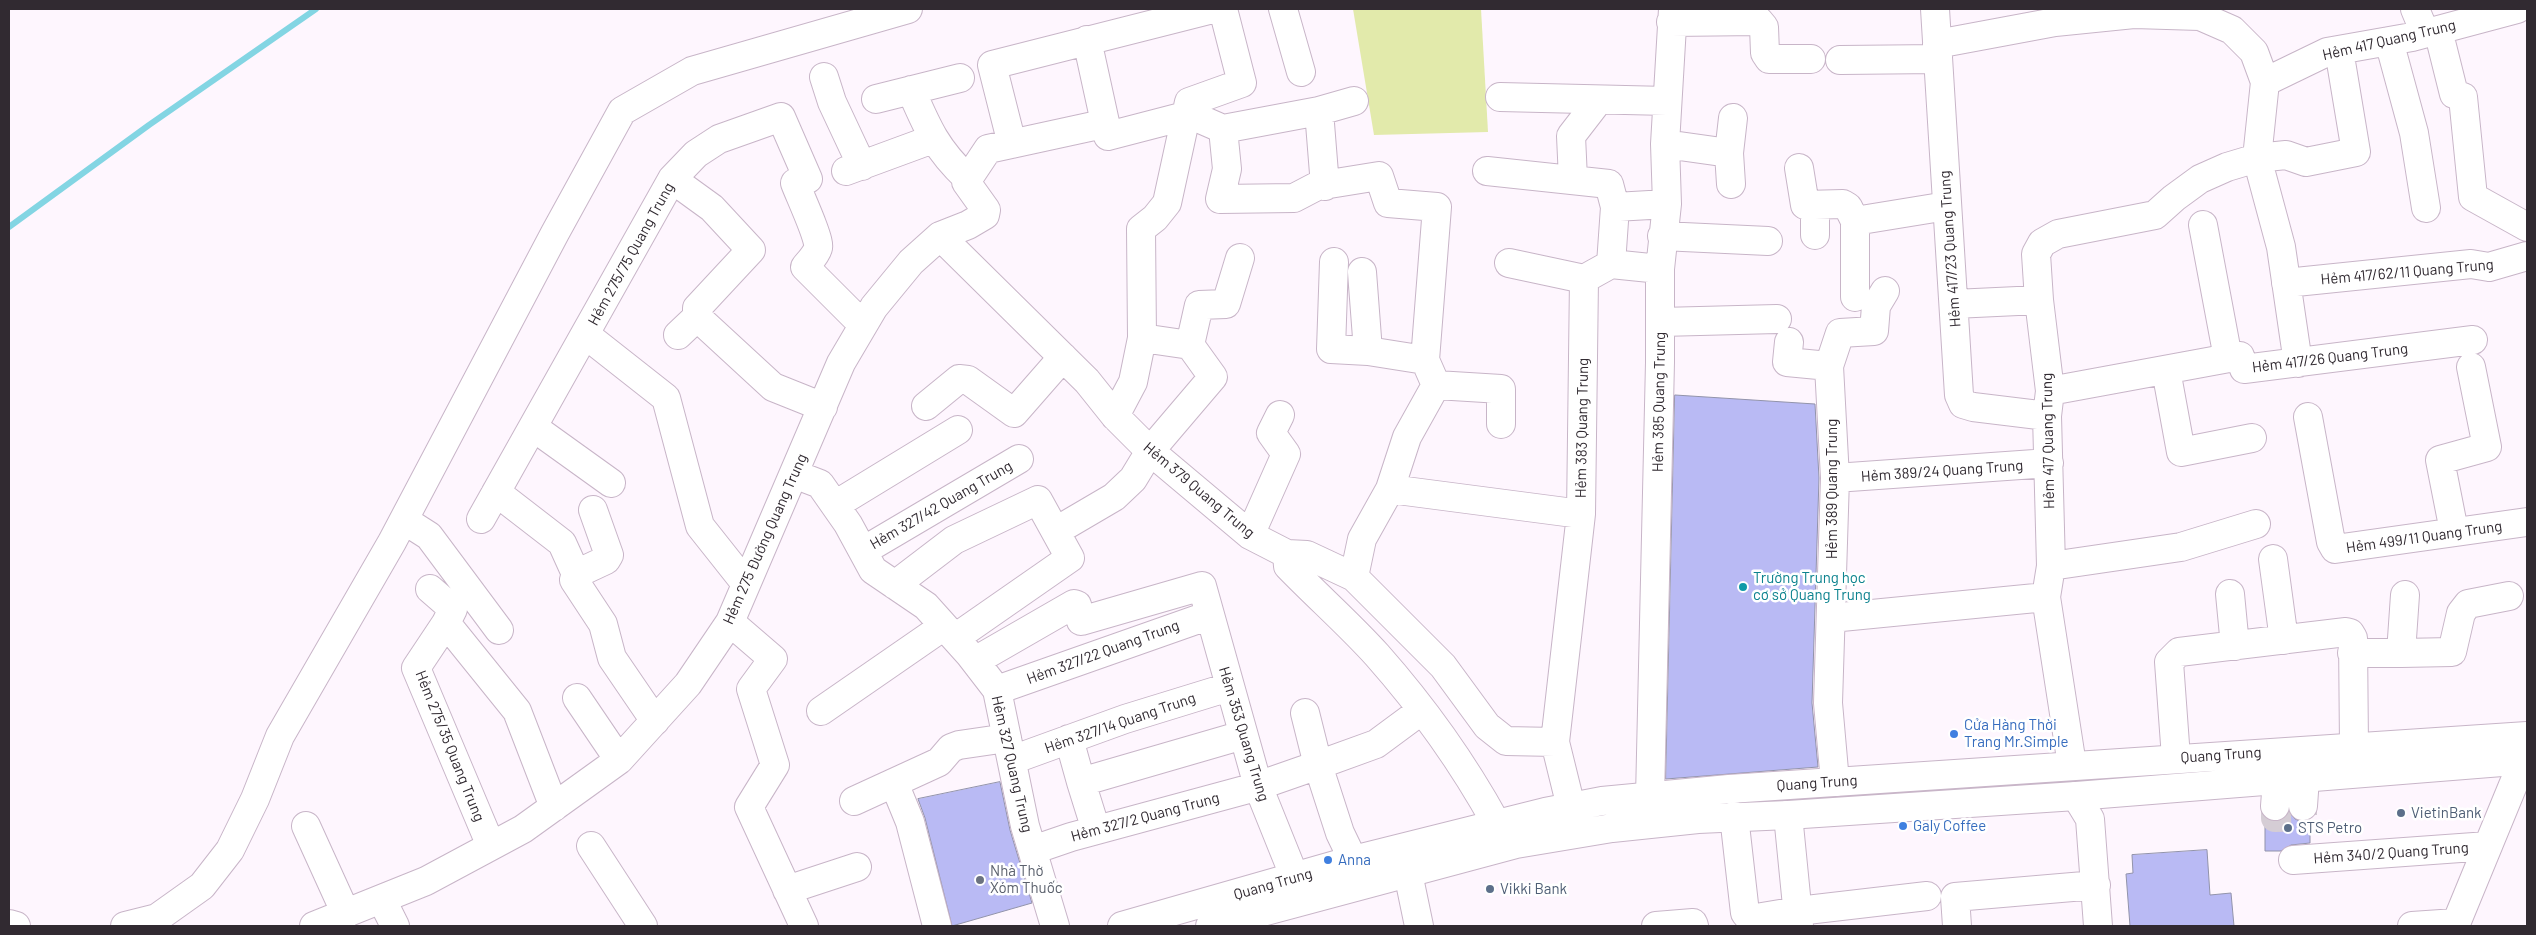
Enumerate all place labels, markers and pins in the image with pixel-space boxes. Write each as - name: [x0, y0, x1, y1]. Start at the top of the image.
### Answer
- place label: Trường Trung học cơ sở Quang Trung: [1753, 569, 1871, 604]
- marker: Trường Trung học cơ sở Quang Trung: [1737, 581, 1749, 593]
- place label: Cửa Hàng Thời Trang Mr.Simple: [1964, 716, 2069, 751]
- marker: Cửa Hàng Thời Trang Mr.Simple: [1948, 728, 1960, 740]
- place label: VietinBank: [2411, 804, 2481, 822]
- marker: VietinBank: [2395, 807, 2407, 819]
- place label: Galy Coffee: [1913, 817, 1986, 835]
- place label: STS Petro: [2298, 819, 2362, 837]
- marker: Galy Coffee: [1897, 820, 1909, 832]
- marker: STS Petro: [2282, 822, 2294, 834]
- place label: Anna: [1338, 851, 1371, 869]
- marker: Anna: [1322, 854, 1334, 866]
- place label: Nhà Thờ Xóm Thuốc: [990, 862, 1062, 897]
- marker: Nhà Thờ Xóm Thuốc: [974, 874, 986, 886]
- place label: Vikki Bank: [1500, 880, 1567, 898]
- marker: Vikki Bank: [1484, 883, 1496, 895]

